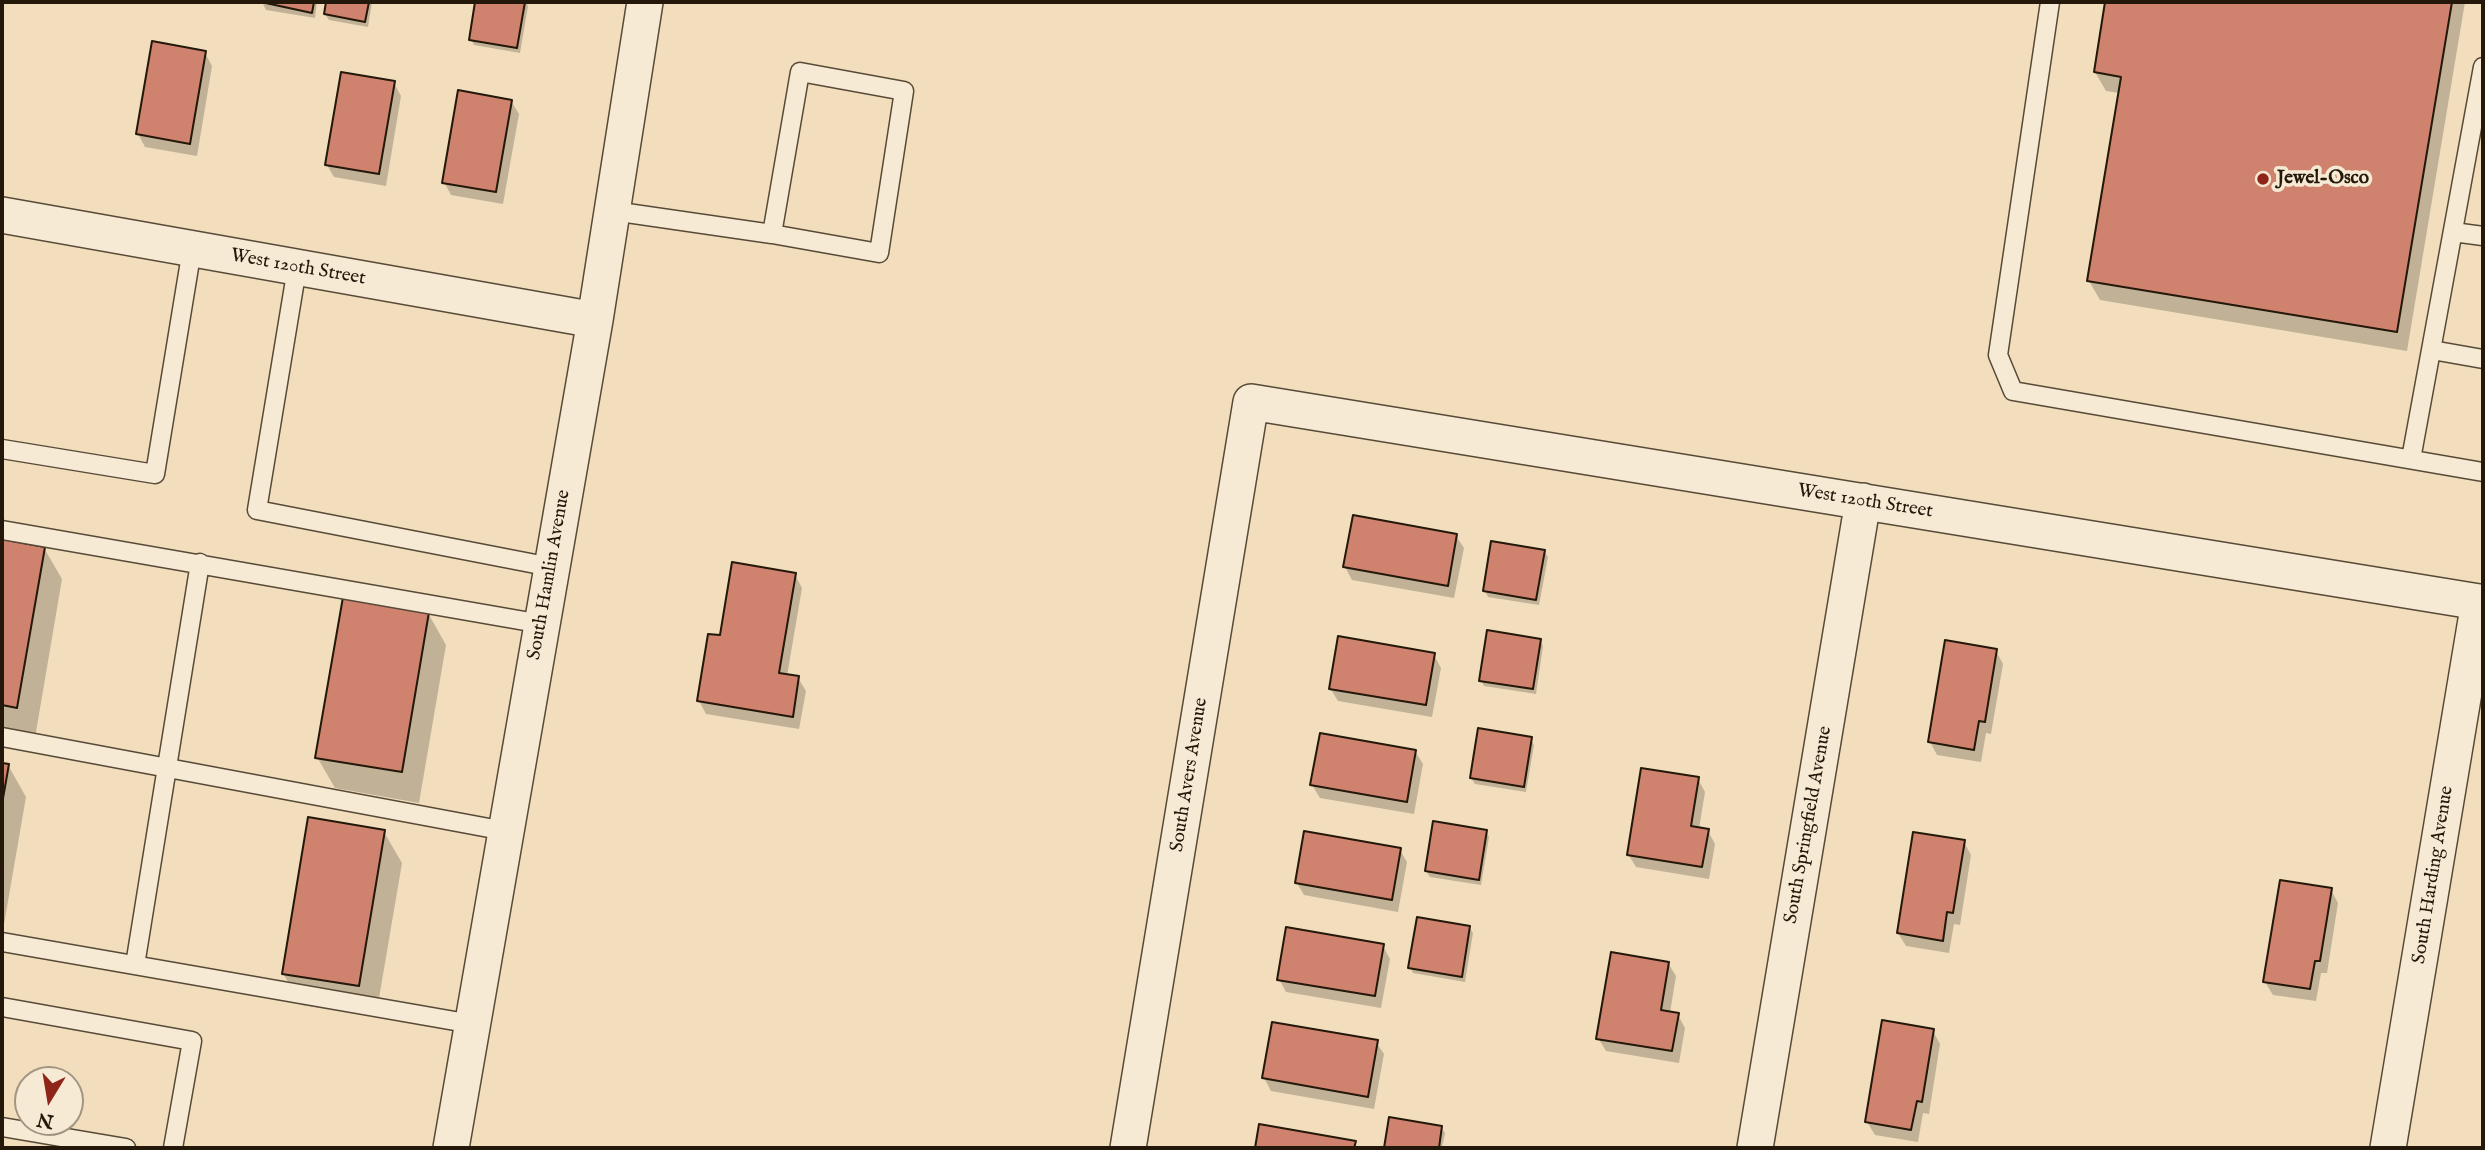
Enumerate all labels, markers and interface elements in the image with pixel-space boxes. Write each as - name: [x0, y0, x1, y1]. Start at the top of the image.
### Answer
- place label: Jewel-Osco: [2277, 168, 2369, 190]
- marker: Jewel-Osco: [2255, 171, 2271, 187]
- street label: West 120th Street: [229, 245, 367, 291]
- street label: West 120th Street: [1796, 480, 1934, 524]
- street label: South Hamlin Avenue: [524, 488, 576, 662]
- street label: South Avers Avenue: [1167, 696, 1213, 854]
- street label: South Springfield Avenue: [1780, 724, 1838, 926]
- street label: South Harding Avenue: [2409, 784, 2459, 966]
- north arrow: [14, 1066, 84, 1136]
- text: N: [35, 1106, 56, 1133]

